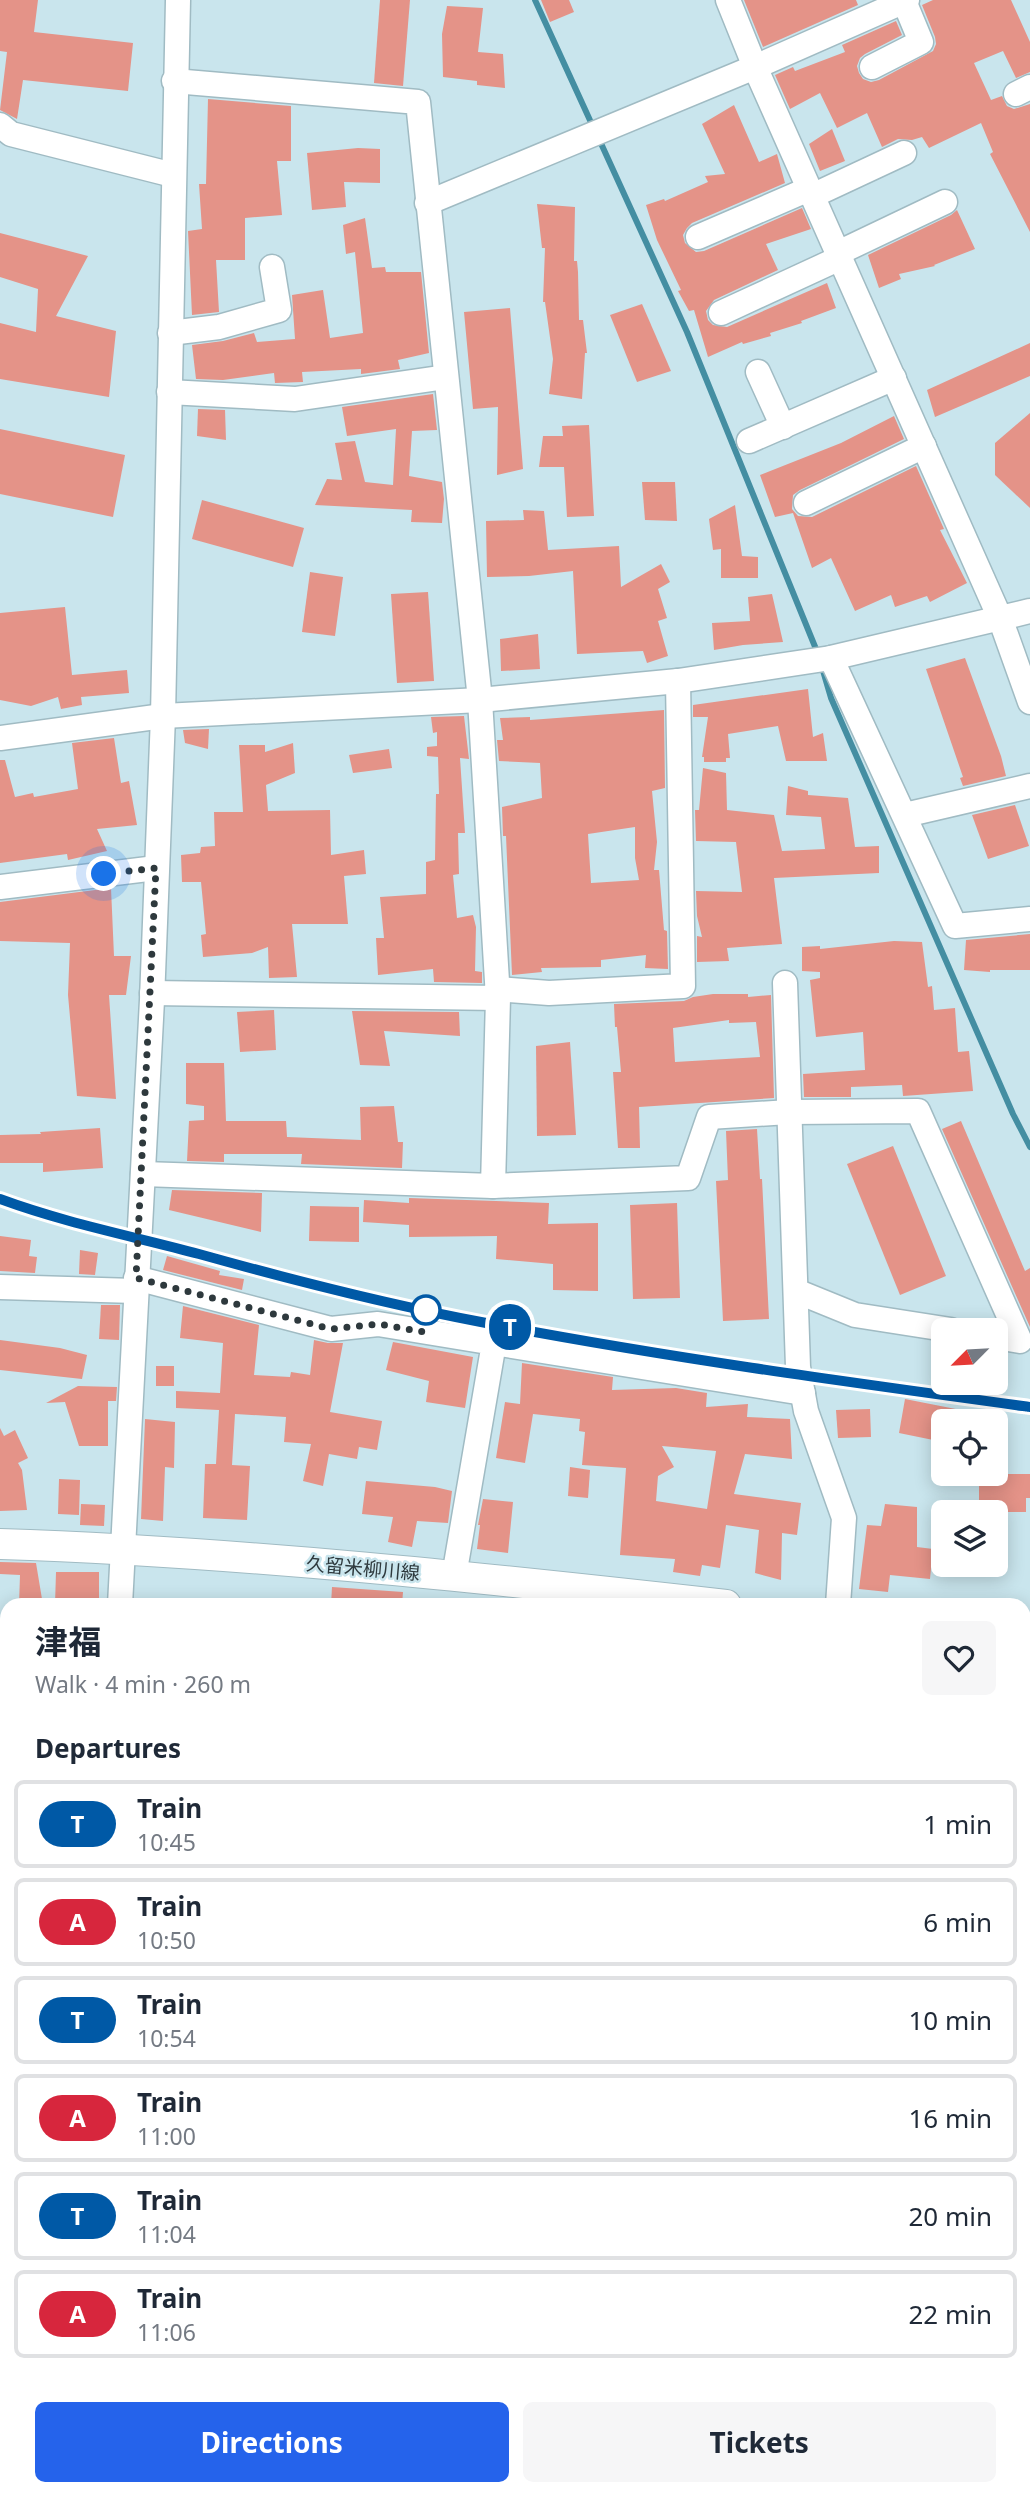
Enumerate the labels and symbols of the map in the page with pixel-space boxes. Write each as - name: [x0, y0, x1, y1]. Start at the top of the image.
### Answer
- your location: [86, 856, 121, 891]
- unlabelled marker: [411, 1295, 441, 1325]
- line badge: T: [487, 1304, 533, 1350]
- north arrow: [931, 1318, 1008, 1395]
- street label: 久留米柳川線: [305, 1550, 421, 1586]

